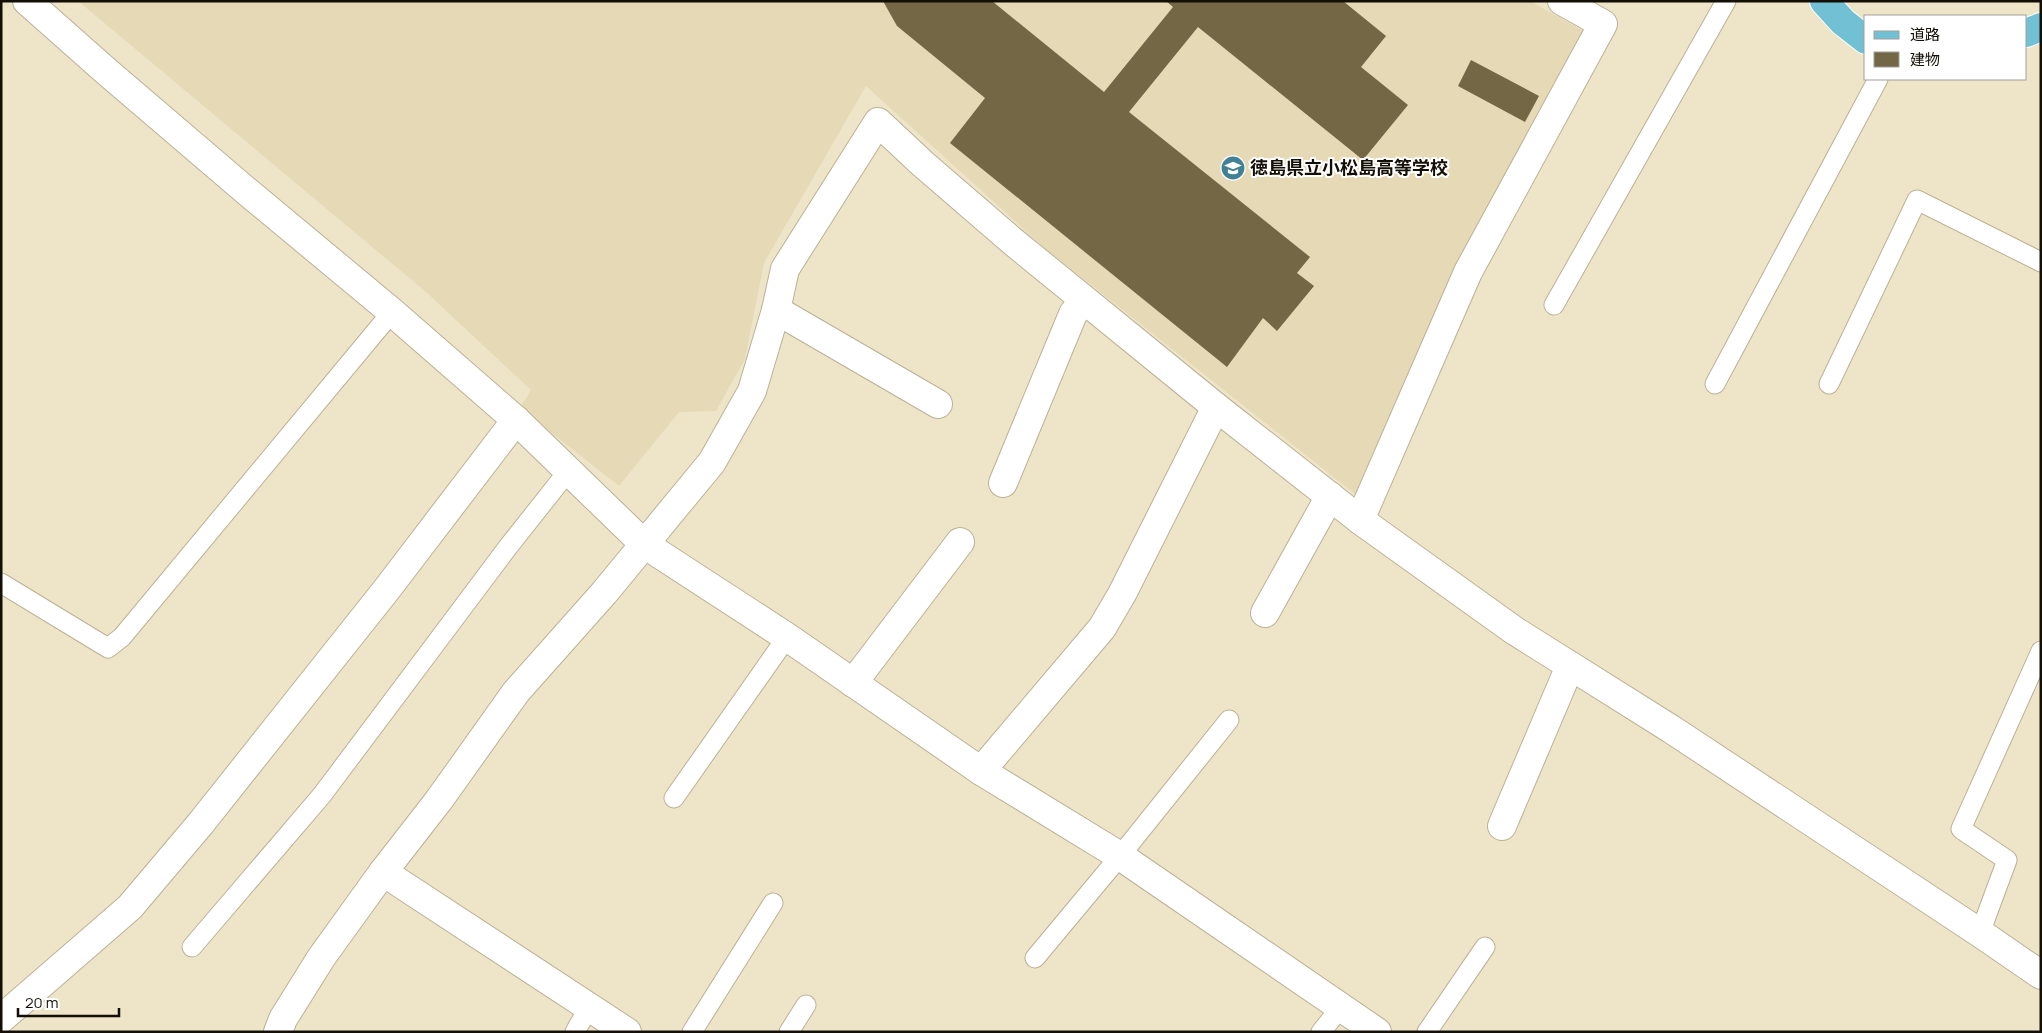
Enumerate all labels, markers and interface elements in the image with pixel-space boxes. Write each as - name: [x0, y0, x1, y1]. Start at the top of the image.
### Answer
- legend: [1864, 15, 2027, 80]
- text: 道路: [1910, 24, 1940, 45]
- text: 建物: [1910, 49, 1940, 70]
- school or university icon: 徳島県立小松島高等学校: [1220, 155, 1246, 181]
- place label: 徳島県立小松島高等学校: [1250, 155, 1448, 179]
- scale bar: [18, 986, 119, 1018]
- text: 20 m: [25, 992, 58, 1013]

